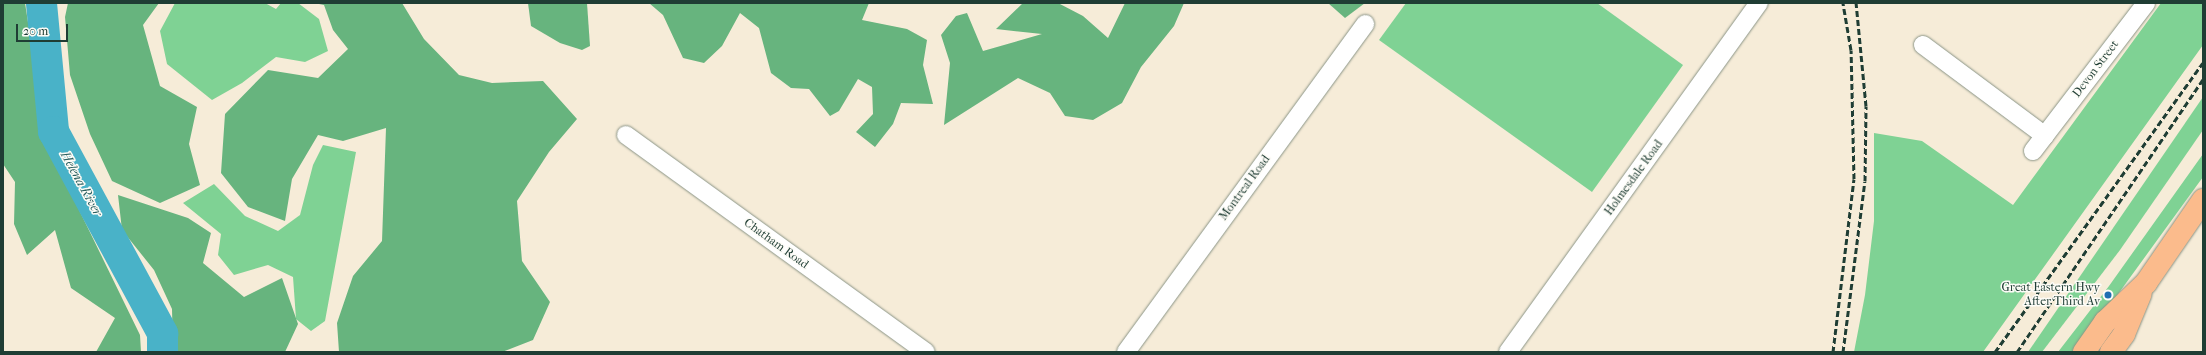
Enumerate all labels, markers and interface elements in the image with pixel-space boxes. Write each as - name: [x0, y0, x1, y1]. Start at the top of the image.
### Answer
- scale bar: [18, 16, 70, 42]
- text: 20 m: [23, 24, 48, 38]
- street label: Devon Street: [2070, 38, 2122, 100]
- street label: Holmesdale Road: [1602, 138, 1666, 218]
- water label: Helena River: [57, 149, 105, 219]
- street label: Montreal Road: [1217, 153, 1273, 223]
- street label: Chatham Road: [741, 216, 811, 272]
- place label: Great Eastern Hwy After Third Av: [2001, 281, 2100, 309]
- marker: Great Eastern Hwy After Third Av: [2103, 290, 2113, 300]

